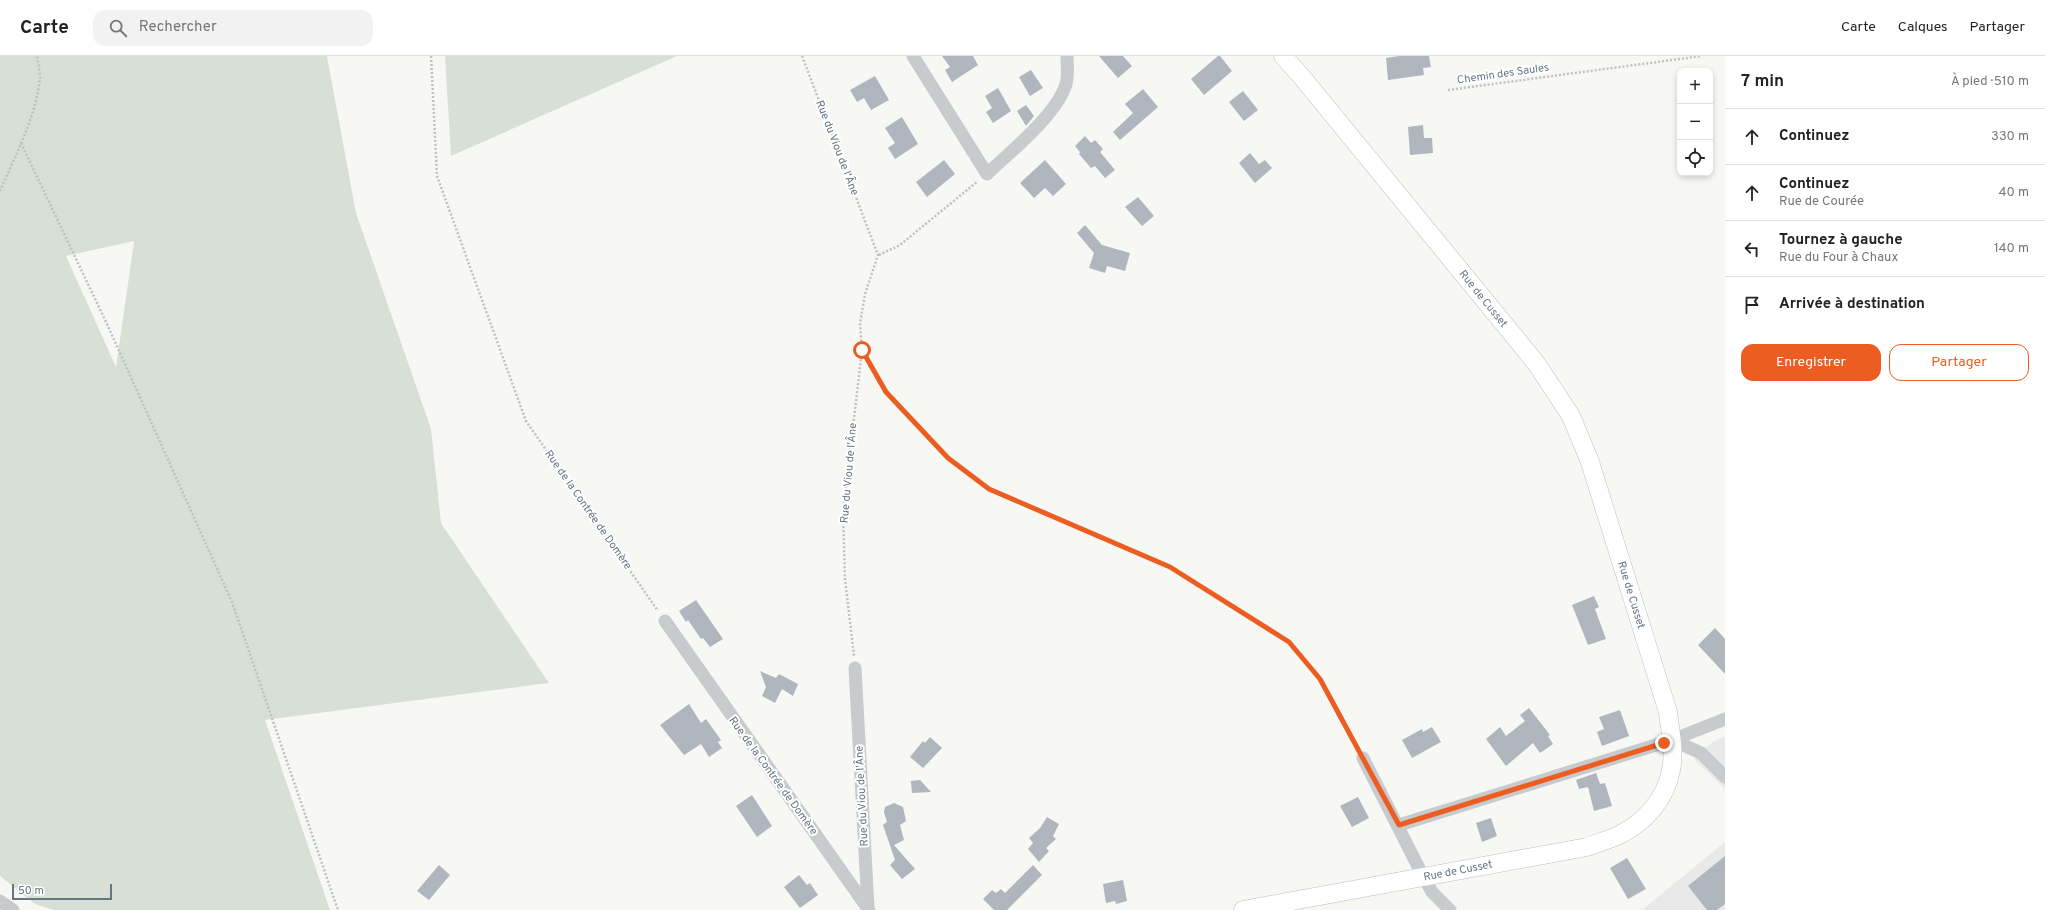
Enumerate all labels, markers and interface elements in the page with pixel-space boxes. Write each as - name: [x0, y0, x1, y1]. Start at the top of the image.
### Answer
- search box: [93, 10, 373, 46]
- text: Carte: [20, 16, 69, 40]
- icon: search: [107, 17, 129, 39]
- text: Rechercher: [139, 18, 217, 37]
- text: Carte: [1841, 19, 1876, 36]
- text: Calques: [1898, 19, 1948, 36]
- text: Partager: [1970, 19, 2025, 36]
- street label: Chemin des Saules: [1456, 61, 1550, 87]
- map controls: [1677, 68, 1713, 176]
- button: +: [1677, 68, 1713, 104]
- text: 7 min: [1741, 71, 1784, 93]
- text: À pied · 510 m: [1951, 74, 2029, 90]
- street label: Rue du Viou de l'Âne: [812, 98, 863, 198]
- button: −: [1677, 104, 1713, 140]
- icon: ahead: [1741, 126, 1763, 148]
- text: Continuez: [1779, 127, 1849, 146]
- text: 330 m: [1991, 129, 2029, 145]
- button: locate: [1677, 140, 1713, 176]
- text: Continuez: [1779, 175, 1849, 194]
- icon: ahead: [1741, 182, 1763, 204]
- text: 40 m: [1999, 185, 2029, 201]
- text: Rue de Courée: [1779, 194, 1864, 210]
- text: Tournez à gauche: [1779, 231, 1903, 250]
- icon: left: [1741, 238, 1763, 260]
- text: 140 m: [1994, 241, 2029, 257]
- text: Rue du Four à Chaux: [1779, 250, 1898, 266]
- street label: Rue de Cusset: [1456, 267, 1510, 331]
- icon: arrive: [1741, 294, 1763, 316]
- text: Arrivée à destination: [1779, 295, 1925, 314]
- route start: [853, 341, 871, 359]
- button: Enregistrer: [1741, 344, 1881, 381]
- button: Partager: [1889, 344, 2029, 381]
- street label: Rue du Viou de l'Âne: [837, 422, 860, 524]
- street label: Rue de la Contrée de Domère: [541, 448, 635, 573]
- street label: Rue de Cusset: [1614, 559, 1648, 631]
- street label: Rue de la Contrée de Domère: [725, 714, 821, 838]
- route end: [1655, 734, 1673, 752]
- street label: Rue du Viou de l'Âne: [851, 745, 872, 847]
- street label: Rue de Cusset: [1422, 857, 1494, 885]
- scale bar: [12, 882, 112, 901]
- text: 50 m: [18, 884, 44, 898]

